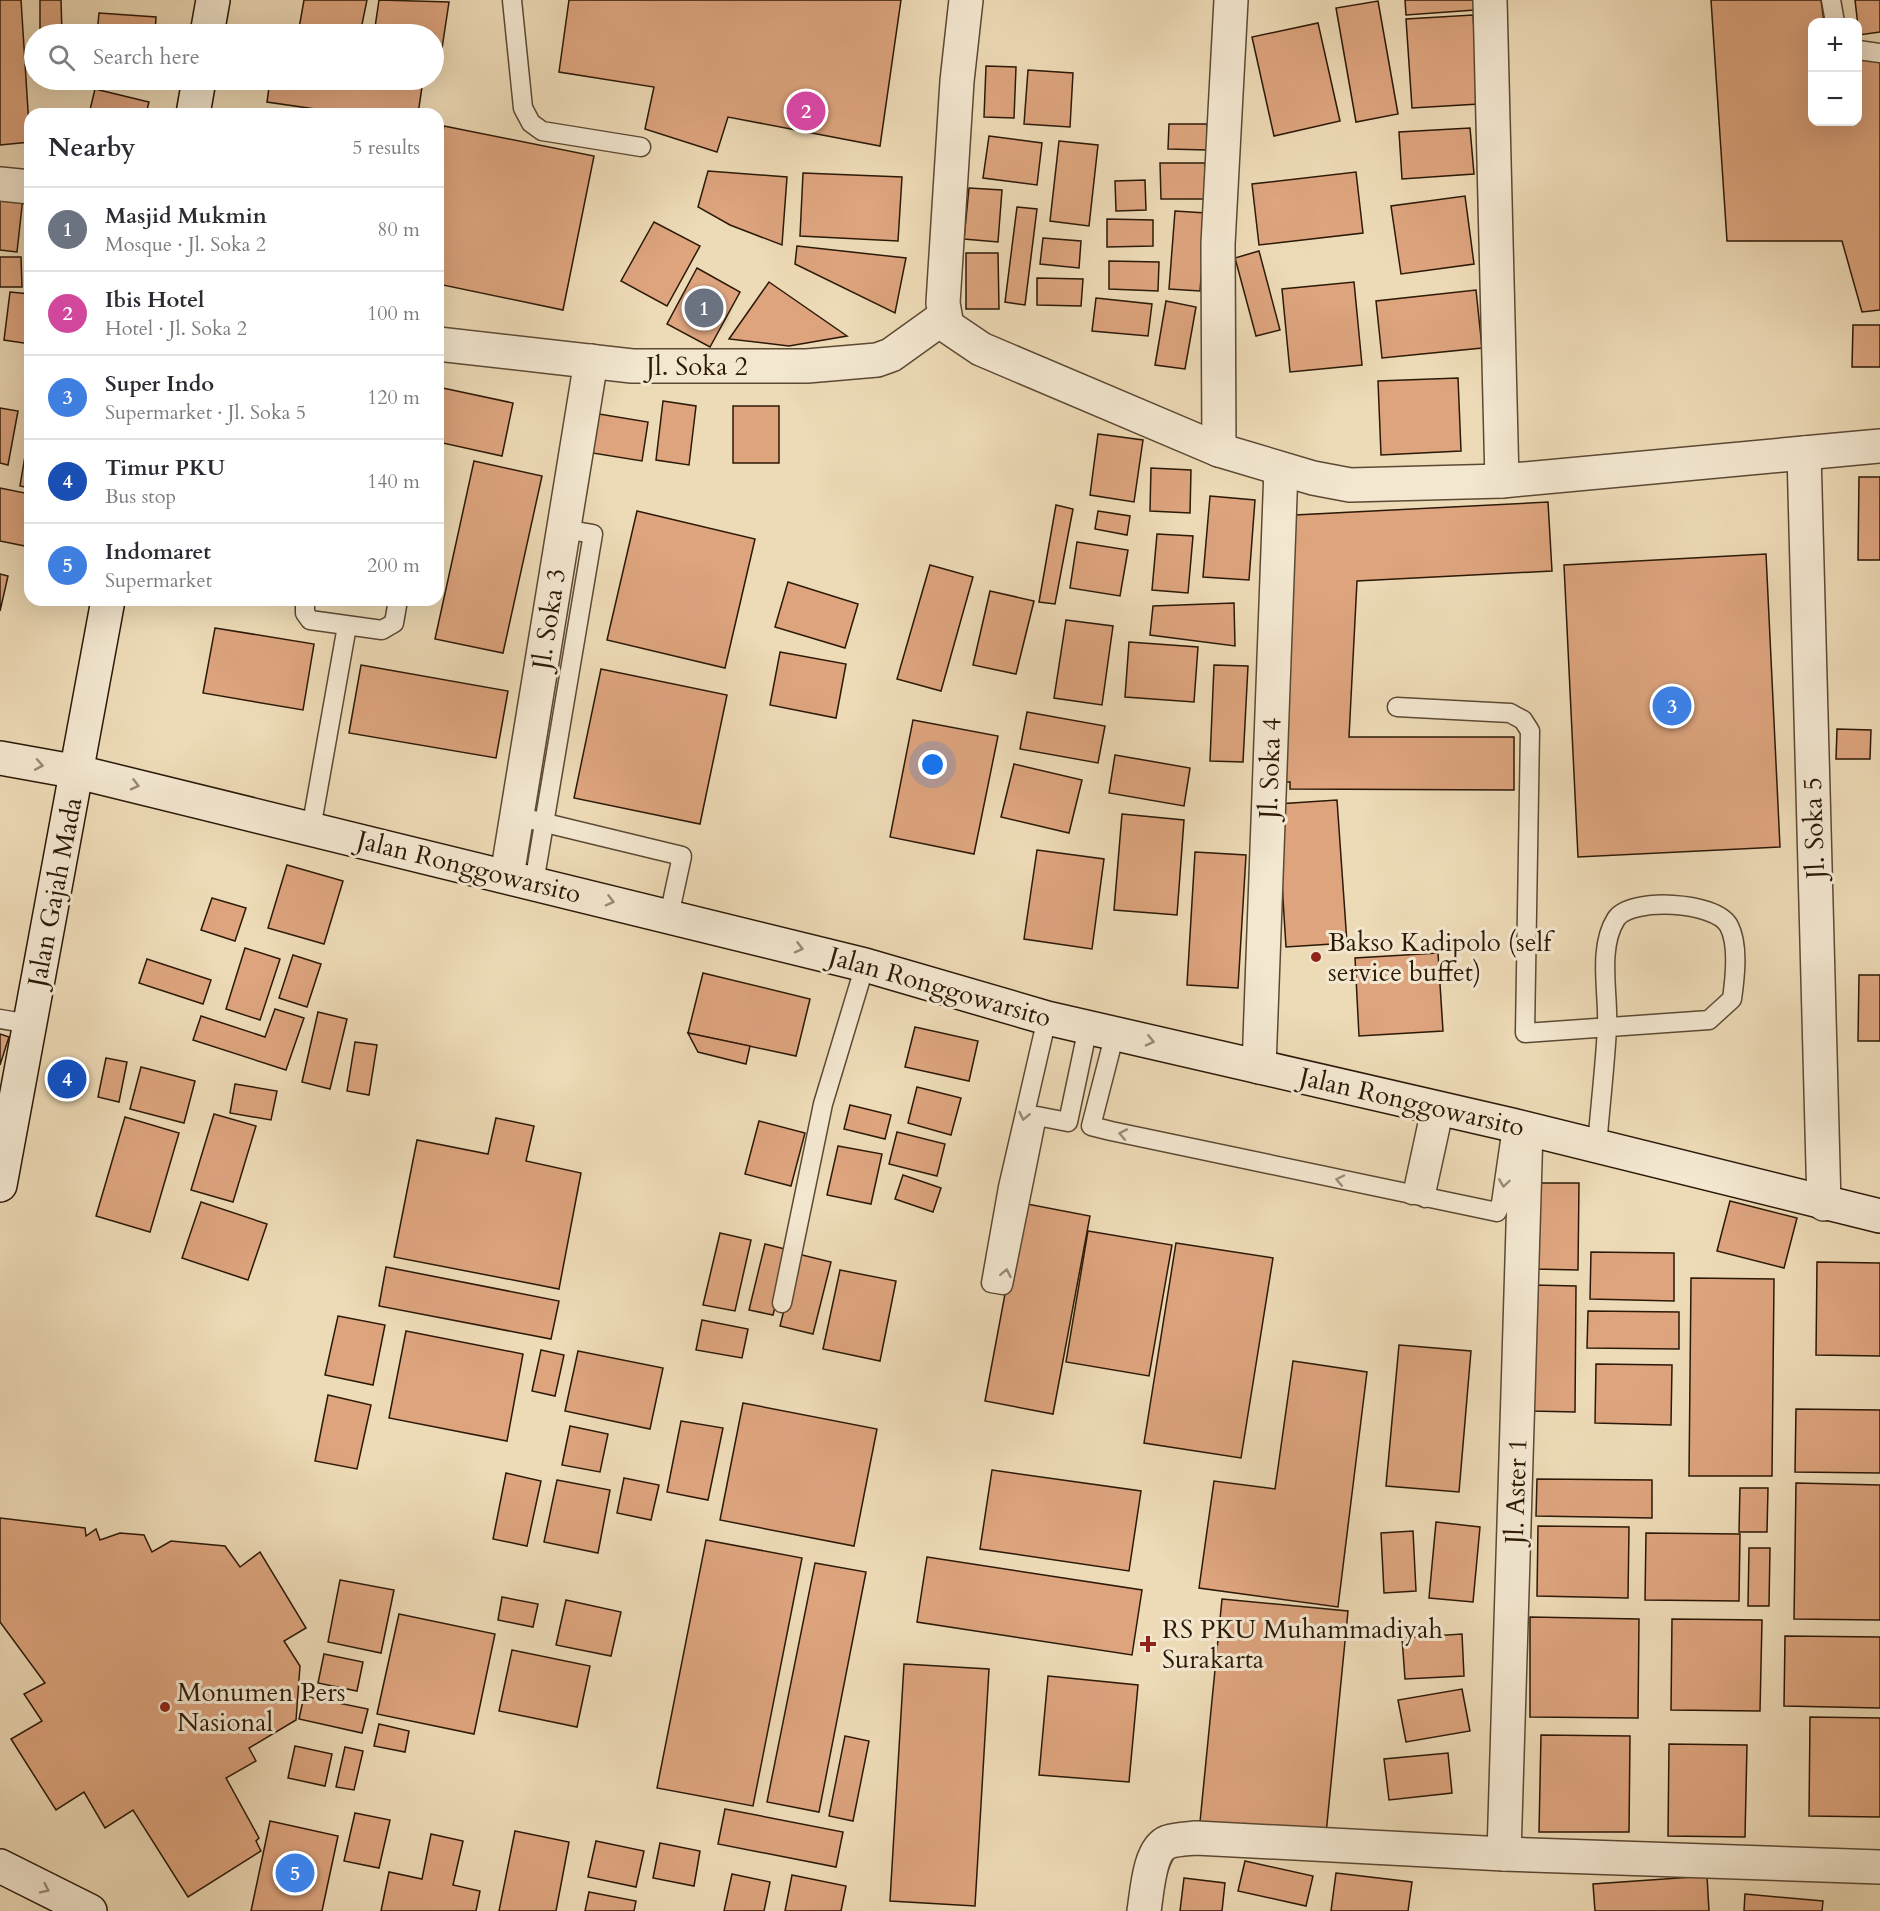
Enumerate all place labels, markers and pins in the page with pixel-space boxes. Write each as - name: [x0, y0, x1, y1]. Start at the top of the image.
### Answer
- pin: 2: [786, 88, 826, 134]
- pin: 1: [684, 286, 724, 330]
- pin: 3: [1652, 684, 1692, 728]
- place label: Bakso Kadipolo (self service buffet): [1328, 925, 1555, 990]
- marker: Bakso Kadipolo (self service buffet): [1309, 950, 1323, 964]
- pin: 4: [48, 1056, 86, 1102]
- place label: RS PKU Muhammadiyah Surakarta: [1162, 1612, 1443, 1677]
- marker: RS PKU Muhammadiyah Surakarta: [1139, 1635, 1157, 1653]
- place label: Monumen Pers Nasional: [177, 1675, 346, 1740]
- marker: Monumen Pers Nasional: [158, 1700, 172, 1714]
- pin: 5: [276, 1850, 314, 1896]

